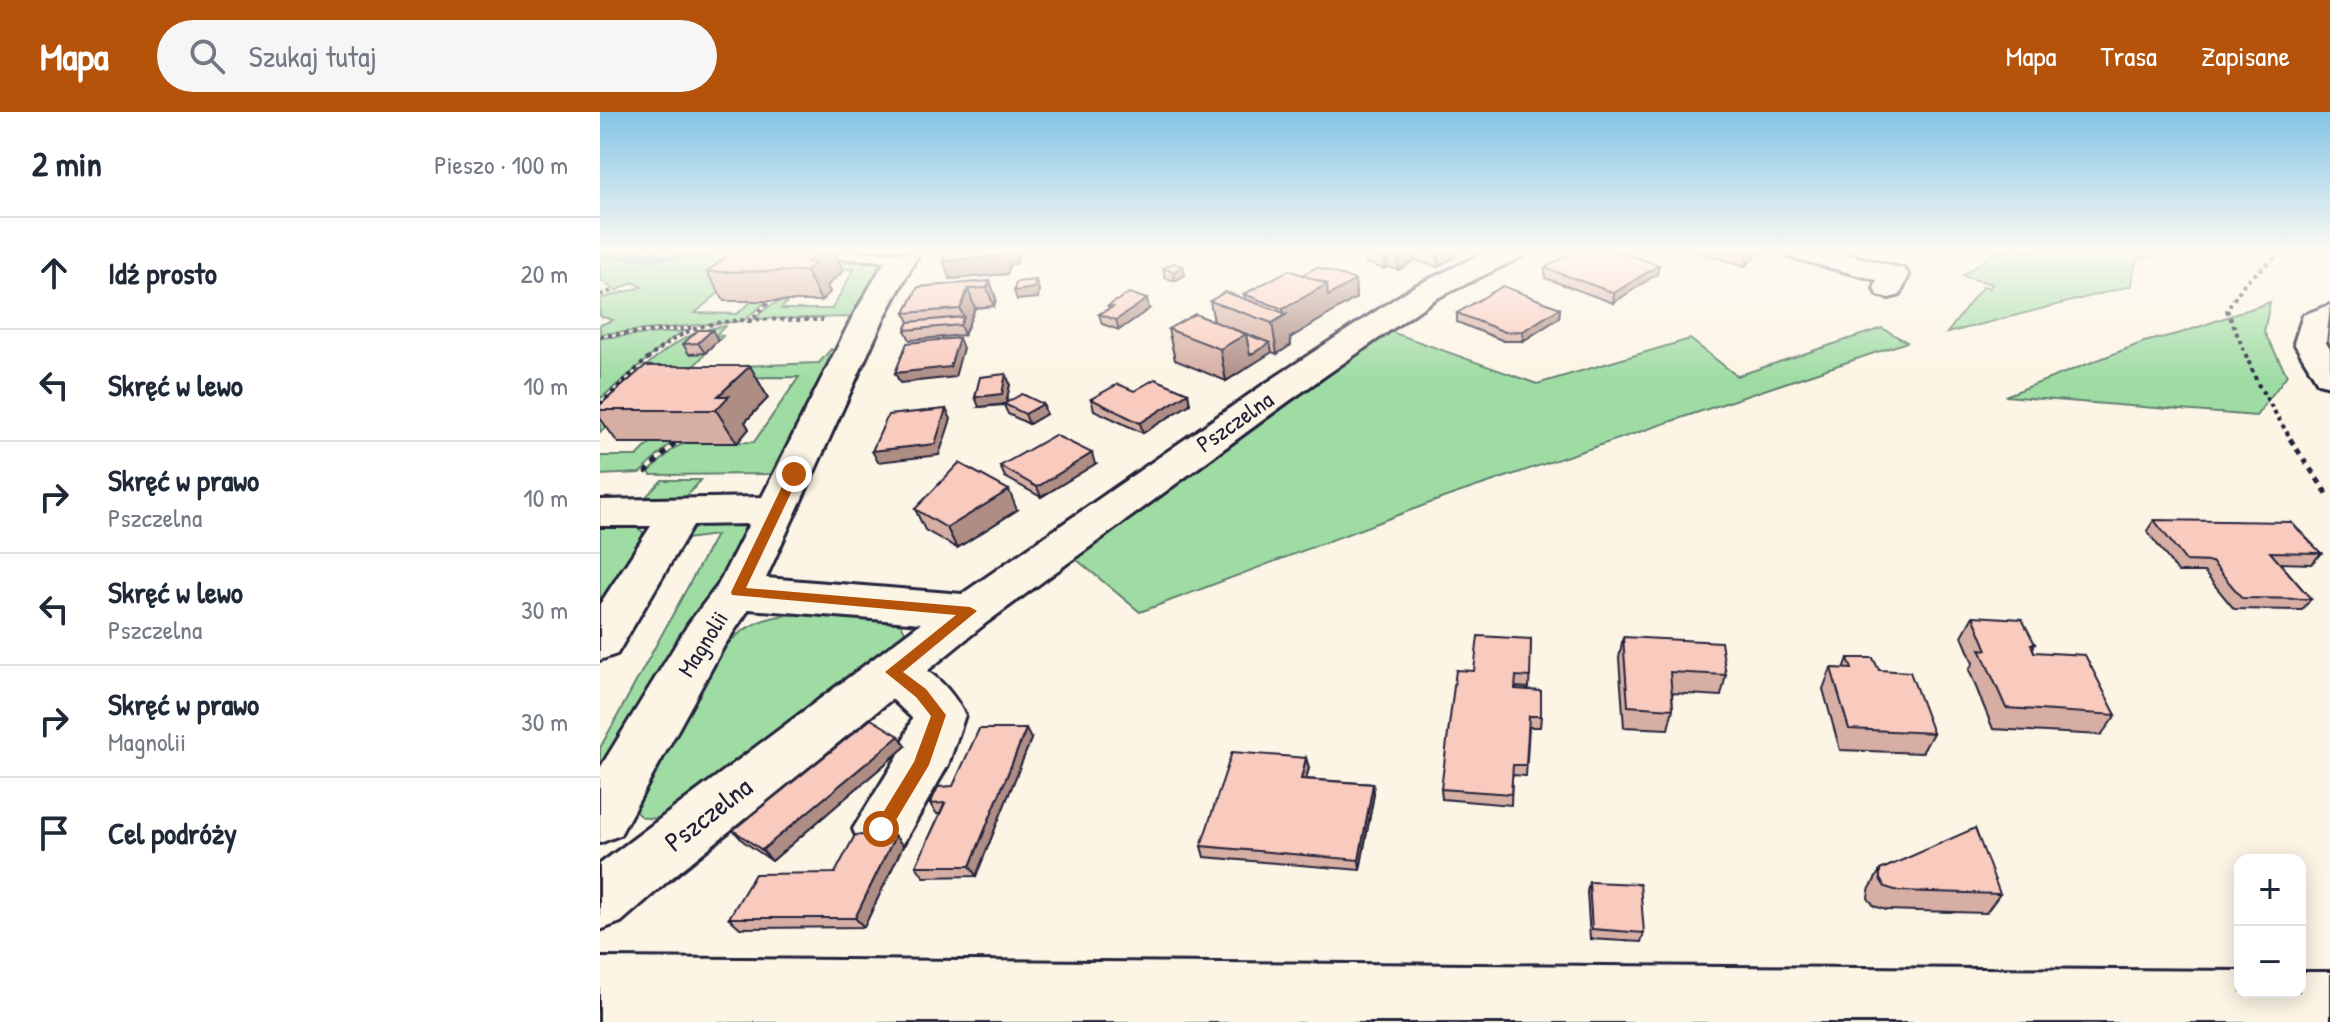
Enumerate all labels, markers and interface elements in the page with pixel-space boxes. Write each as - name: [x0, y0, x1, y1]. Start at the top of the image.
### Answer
- search box: [157, 20, 717, 92]
- text: Mapa: [40, 30, 109, 82]
- icon: search: [185, 34, 229, 78]
- text: Szukaj tutaj: [249, 36, 377, 76]
- text: Mapa: [2006, 37, 2056, 75]
- text: Trasa: [2100, 37, 2157, 75]
- text: Zapisane: [2201, 37, 2290, 75]
- text: 2 min: [32, 141, 102, 187]
- text: Pieszo · 100 m: [434, 147, 568, 182]
- icon: ahead: [32, 251, 76, 295]
- text: Idź prosto: [108, 253, 217, 293]
- text: 20 m: [521, 256, 568, 291]
- icon: left: [32, 363, 76, 407]
- text: Skręć w lewo: [108, 365, 243, 405]
- text: 10 m: [523, 368, 568, 403]
- street label: Pszczelna: [1190, 383, 1279, 459]
- route end: [776, 456, 812, 492]
- text: Skręć w prawo: [108, 460, 259, 500]
- icon: right: [32, 475, 76, 519]
- text: 10 m: [523, 480, 568, 515]
- text: Pszczelna: [108, 500, 202, 535]
- text: Skręć w lewo: [108, 572, 243, 612]
- icon: left: [32, 587, 76, 631]
- text: 30 m: [521, 592, 568, 627]
- street label: Magnolii: [669, 604, 735, 682]
- text: Pszczelna: [108, 612, 202, 647]
- text: Skręć w prawo: [108, 684, 259, 724]
- icon: right: [32, 699, 76, 743]
- text: 30 m: [521, 704, 568, 739]
- text: Magnolii: [108, 724, 186, 759]
- street label: Pszczelna: [656, 768, 760, 860]
- icon: arrive: [32, 811, 76, 855]
- route start: [863, 811, 899, 847]
- text: Cel podróży: [108, 813, 237, 853]
- map controls: [2234, 854, 2306, 998]
- button: +: [2234, 854, 2306, 926]
- button: −: [2234, 926, 2306, 998]

